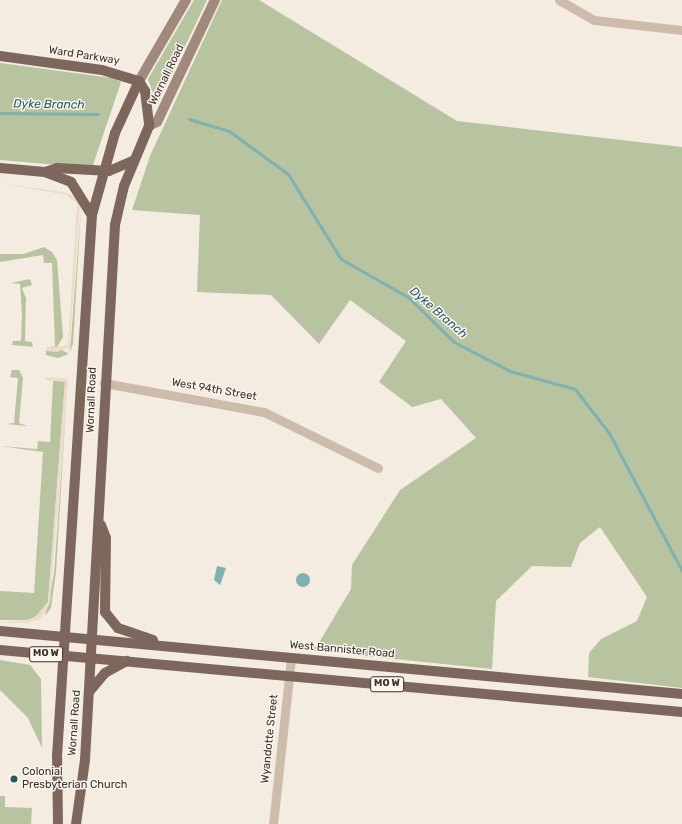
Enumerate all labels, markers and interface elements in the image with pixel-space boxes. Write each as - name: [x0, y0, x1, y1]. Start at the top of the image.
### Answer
- street label: Wornall Road: [147, 42, 187, 108]
- street label: Ward Parkway: [48, 44, 120, 68]
- water label: Dyke Branch: [13, 97, 85, 113]
- water label: Dyke Branch: [406, 284, 470, 342]
- street label: Wornall Road: [84, 367, 100, 433]
- street label: West 94th Street: [170, 376, 258, 404]
- street label: West Bannister Road: [289, 639, 395, 661]
- road number: MO W: [29, 646, 63, 662]
- road number: MO W: [370, 676, 404, 692]
- street label: Wornall Road: [66, 690, 84, 756]
- street label: Wyandotte Street: [259, 694, 281, 784]
- place label: Colonial Presbyterian Church: [22, 766, 128, 792]
- marker: Colonial Presbyterian Church: [9, 774, 19, 784]

